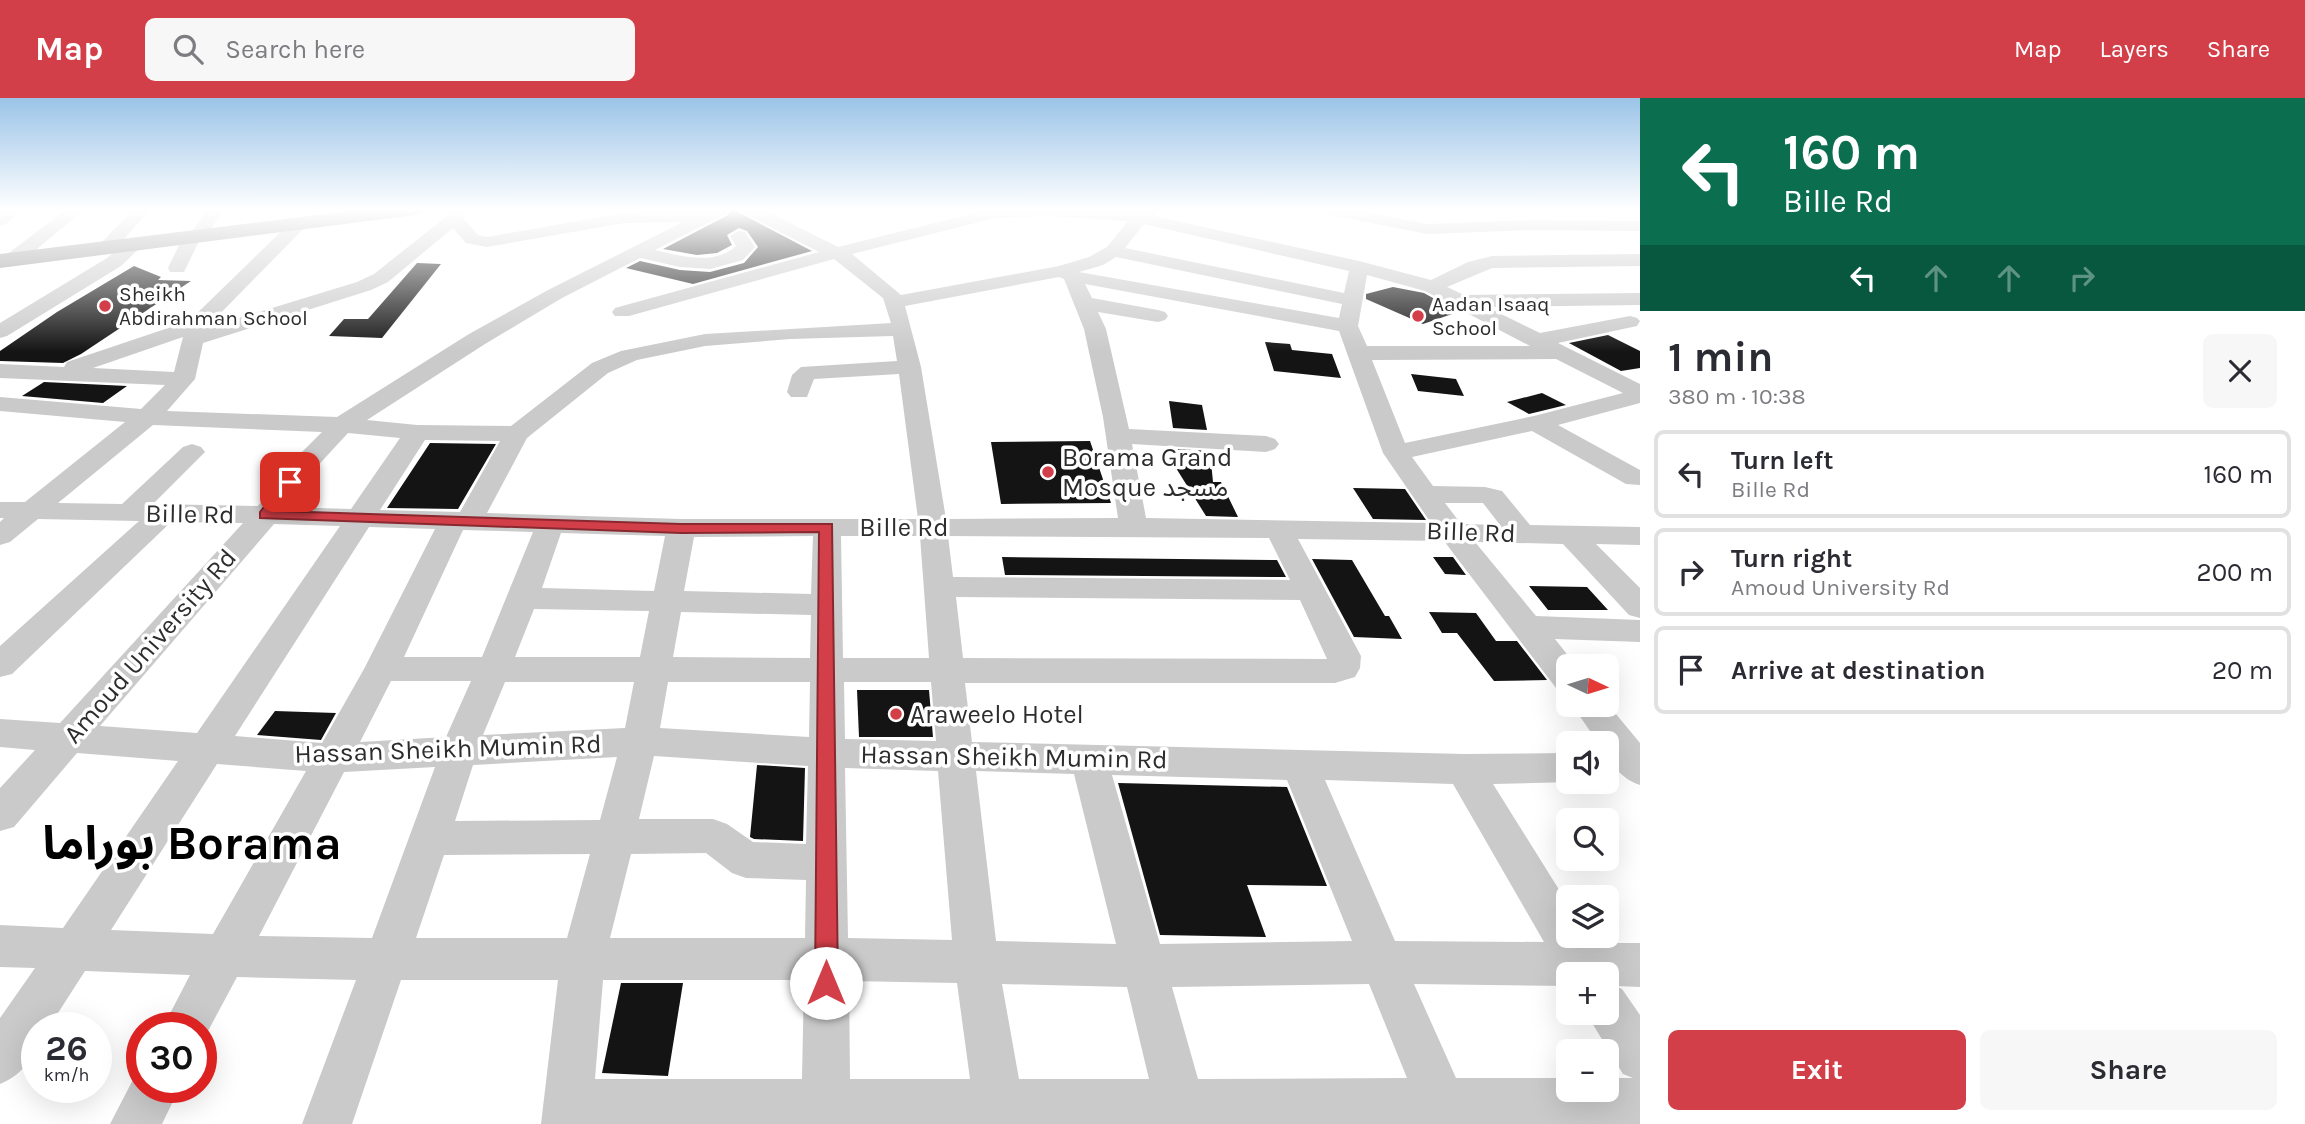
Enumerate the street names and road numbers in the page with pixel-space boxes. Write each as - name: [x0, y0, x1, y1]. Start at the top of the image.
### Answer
- street label: Bille Rd: [145, 498, 235, 530]
- street label: Bille Rd: [859, 512, 949, 543]
- street label: Bille Rd: [1426, 515, 1516, 549]
- street label: Amoud University Rd: [57, 542, 243, 750]
- street label: Hassan Sheikh Mumin Rd: [294, 728, 602, 770]
- street label: Hassan Sheikh Mumin Rd: [860, 739, 1168, 775]

